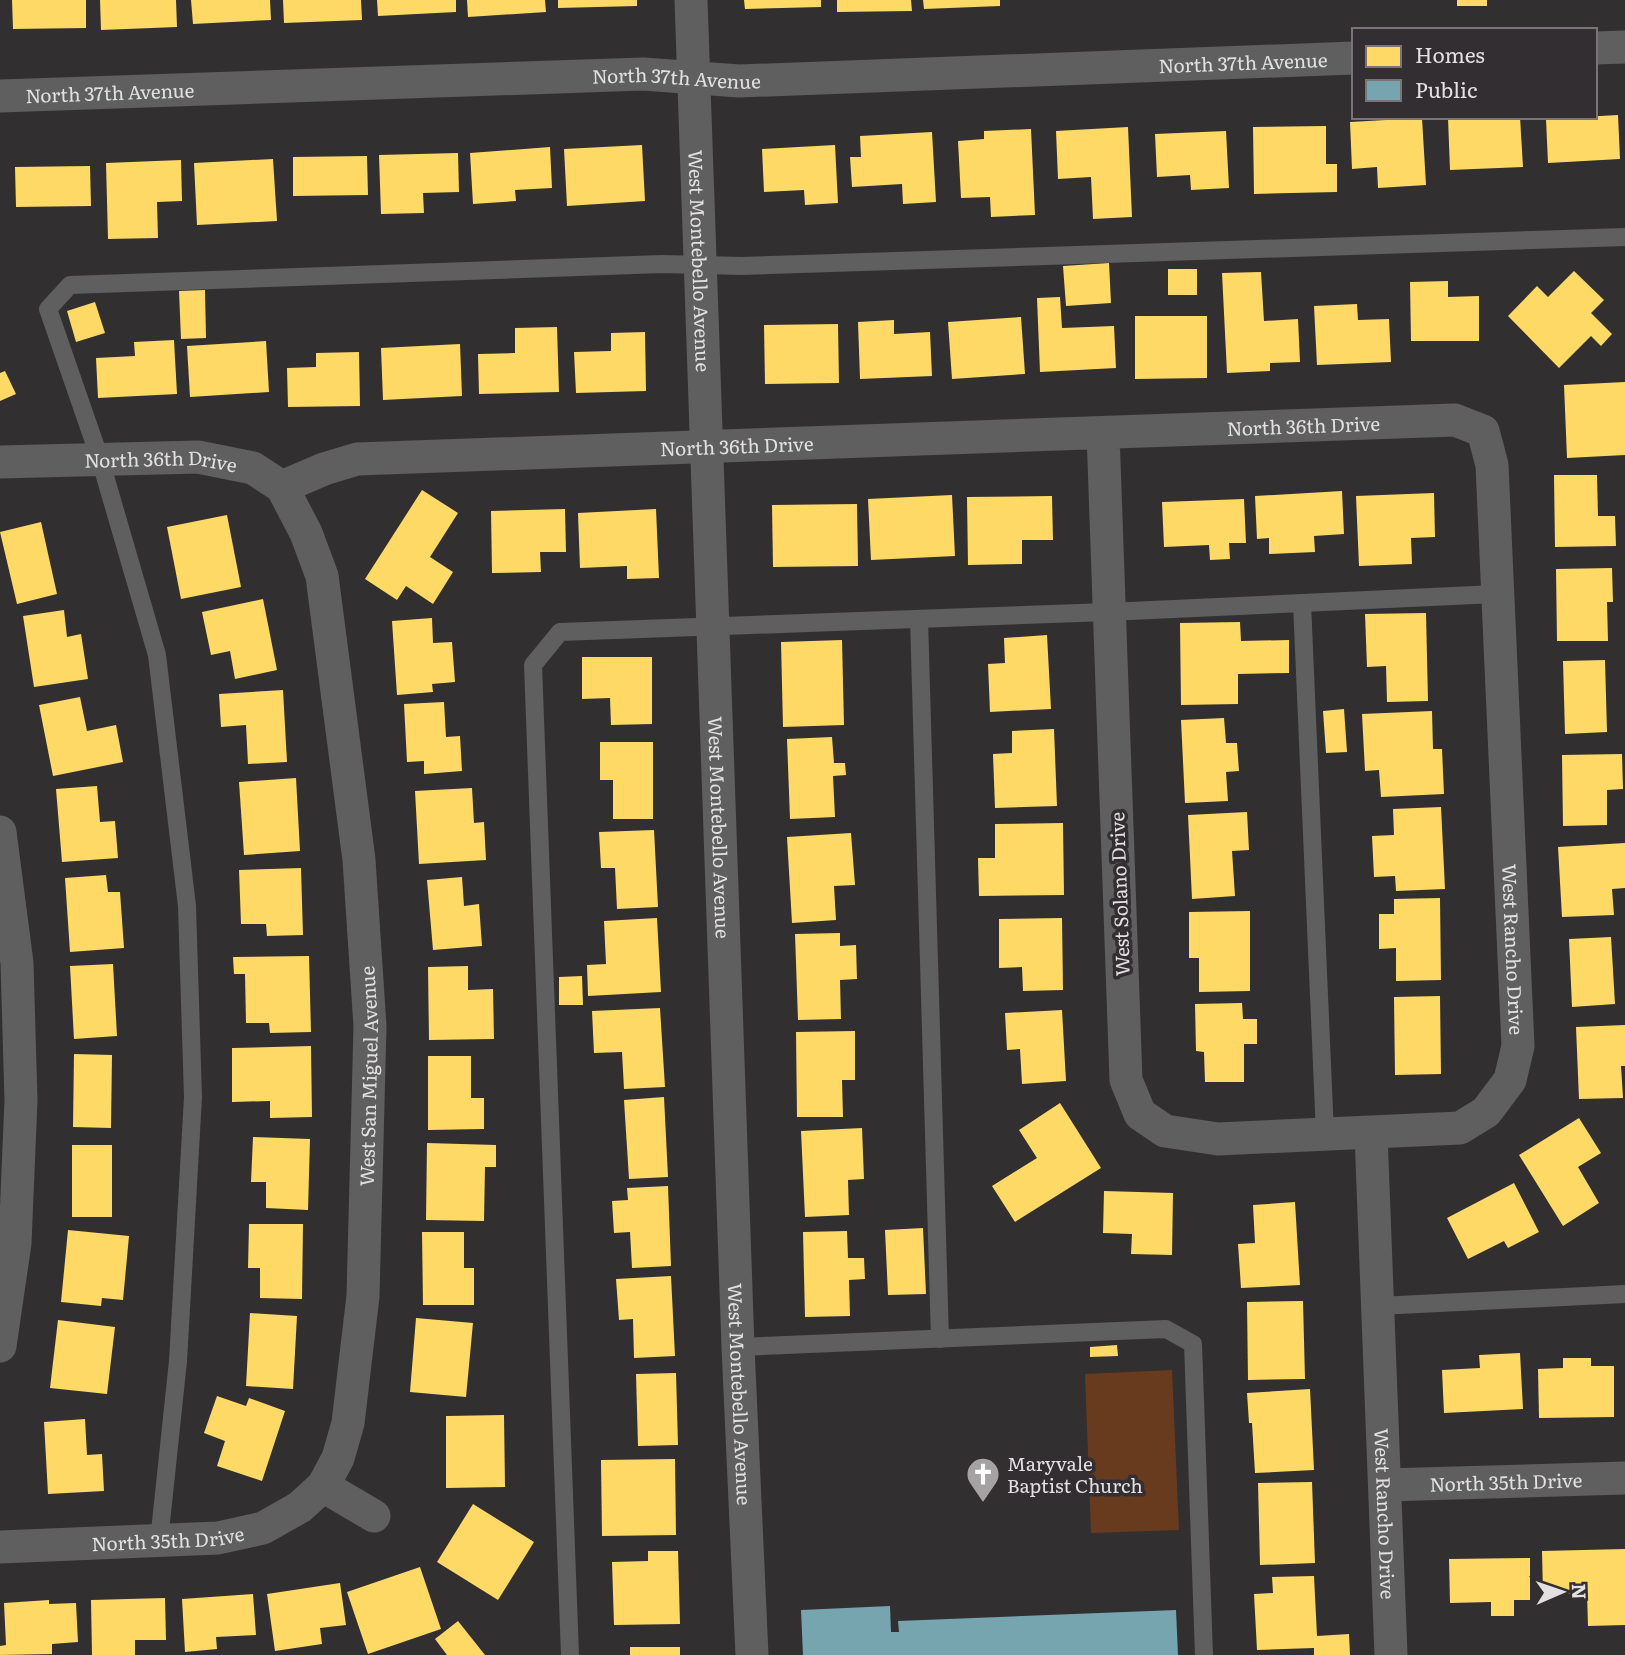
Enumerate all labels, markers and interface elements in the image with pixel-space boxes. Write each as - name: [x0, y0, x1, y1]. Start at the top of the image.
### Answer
- legend: [1352, 28, 1597, 119]
- text: Homes: [1415, 38, 1485, 69]
- street label: North 37th Avenue: [1158, 45, 1328, 79]
- street label: North 37th Avenue: [592, 60, 762, 95]
- text: Public: [1415, 73, 1477, 104]
- street label: North 37th Avenue: [25, 75, 195, 109]
- street label: West Montebello Avenue: [682, 149, 718, 373]
- street label: North 36th Drive: [1226, 409, 1381, 442]
- street label: North 36th Drive: [660, 429, 814, 462]
- street label: North 36th Drive: [84, 443, 240, 479]
- street label: West Montebello Avenue: [702, 716, 738, 939]
- street label: West Solano Drive: [1102, 811, 1136, 977]
- street label: West Rancho Drive: [1496, 863, 1532, 1036]
- street label: West San Miguel Avenue: [352, 965, 384, 1187]
- street label: West Montebello Avenue: [722, 1282, 759, 1506]
- street label: West Rancho Drive: [1368, 1428, 1403, 1600]
- place label: Maryvale Baptist Church: [1007, 1449, 1143, 1499]
- church icon: Maryvale Baptist Church: [964, 1455, 1002, 1504]
- street label: North 35th Drive: [1429, 1465, 1583, 1498]
- street label: North 35th Drive: [91, 1519, 247, 1557]
- north arrow: [1527, 1557, 1597, 1627]
- text: N: [1566, 1583, 1594, 1600]

